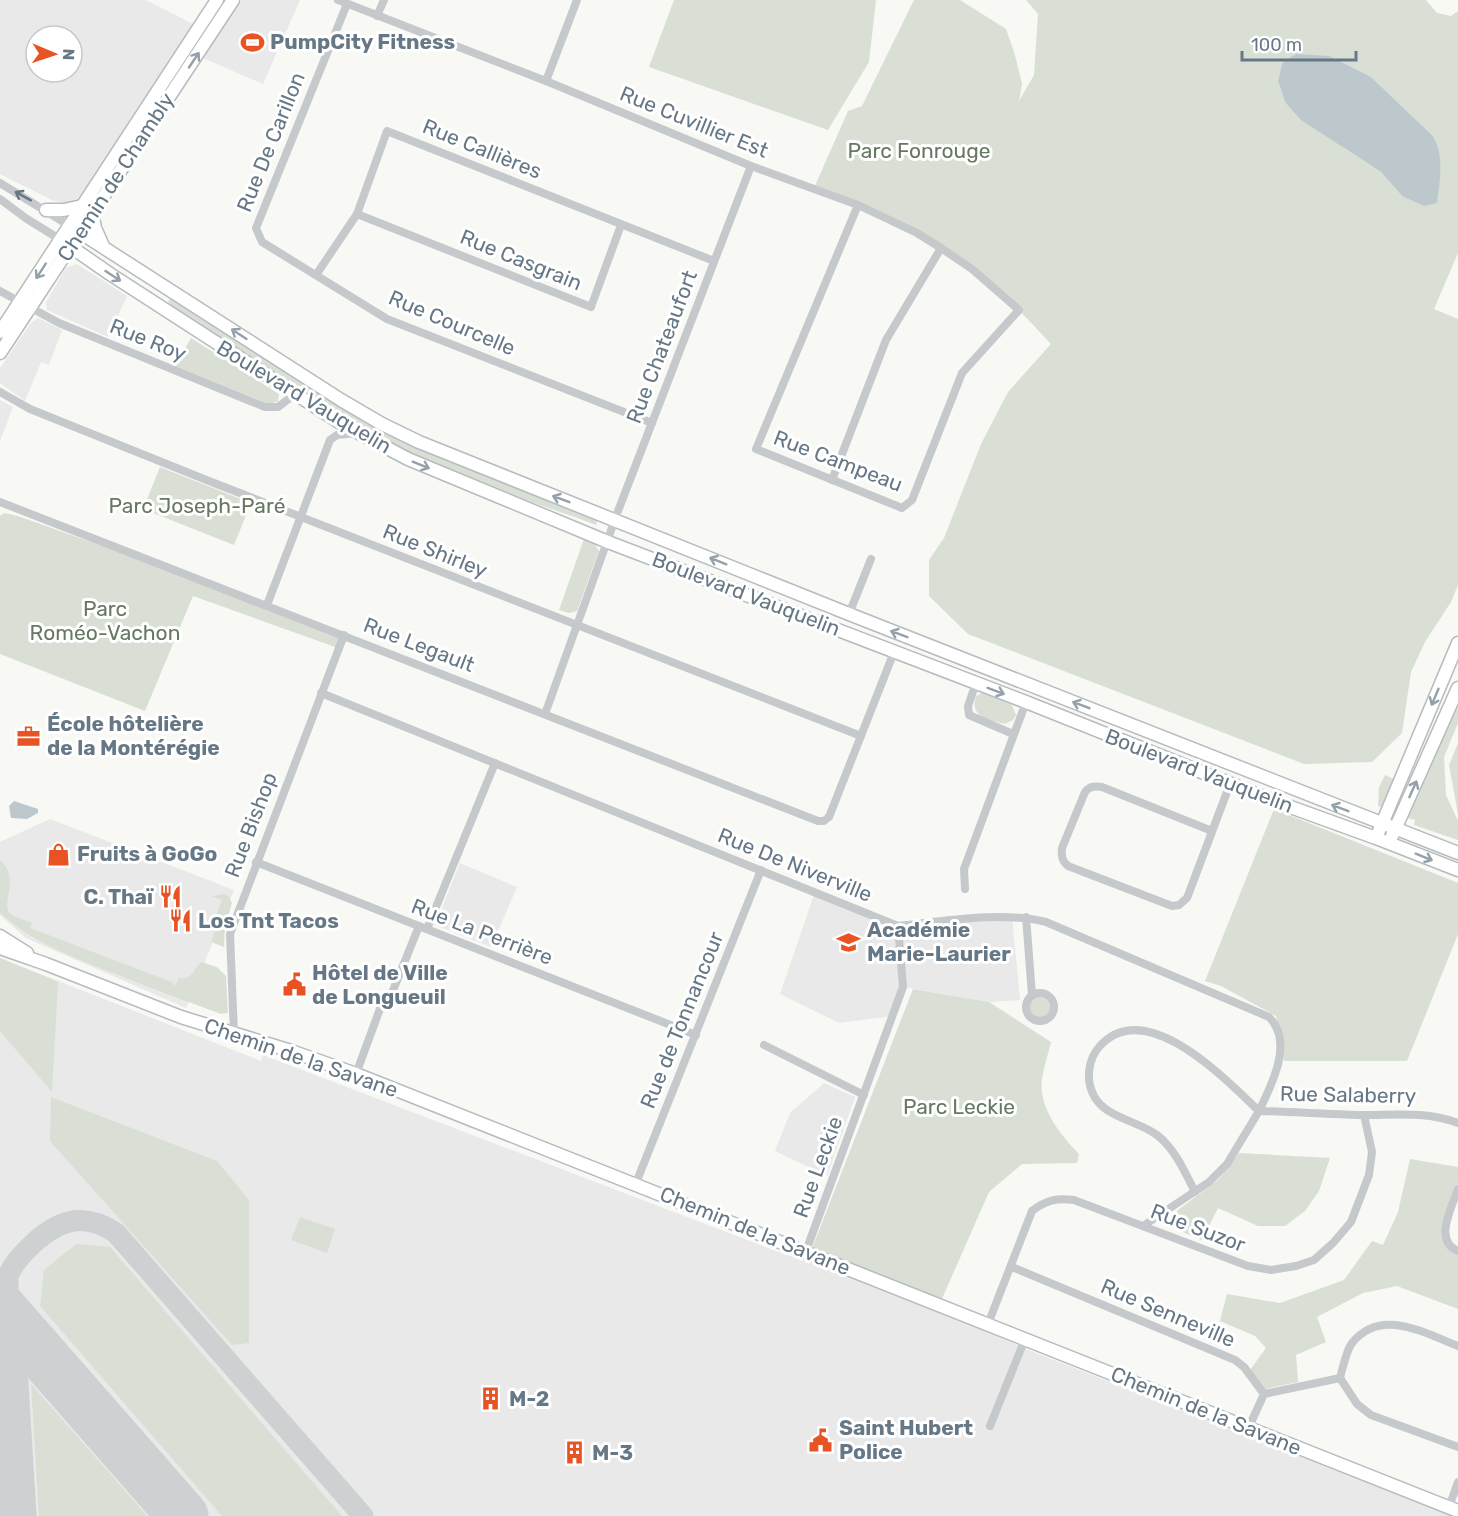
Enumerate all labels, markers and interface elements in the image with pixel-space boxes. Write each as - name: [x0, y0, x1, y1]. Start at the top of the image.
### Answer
- north arrow: [24, 24, 84, 84]
- scale bar: [1242, 24, 1356, 62]
- sports icon: PumpCity Fitness: [239, 29, 265, 55]
- place label: PumpCity Fitness: [270, 29, 455, 54]
- text: 100 m: [1251, 34, 1302, 56]
- text: N: [59, 48, 78, 61]
- one-way arrow: [188, 52, 200, 69]
- street label: Rue De Carillon: [231, 68, 310, 215]
- street label: Rue Cuvillier Est: [616, 80, 772, 163]
- street label: Chemin de Chambly: [52, 87, 180, 266]
- street label: Rue Callières: [419, 113, 545, 184]
- park label: Parc Fonrouge: [848, 138, 990, 163]
- one-way arrow: [15, 190, 32, 202]
- street label: Rue Casgrain: [457, 224, 586, 295]
- one-way arrow: [35, 263, 47, 279]
- street label: Rue Chateaufort: [621, 267, 702, 427]
- one-way arrow: [104, 270, 120, 282]
- street label: Rue Courcelle: [385, 285, 519, 360]
- street label: Rue Roy: [106, 313, 190, 366]
- one-way arrow: [231, 328, 248, 340]
- street label: Boulevard Vauquelin: [212, 334, 396, 459]
- street label: Rue Campeau: [770, 424, 906, 497]
- one-way arrow: [412, 460, 430, 471]
- one-way arrow: [552, 492, 571, 503]
- park label: Parc Joseph-Paré: [109, 493, 285, 518]
- street label: Rue Shirley: [379, 518, 491, 583]
- street label: Boulevard Vauquelin: [649, 546, 844, 641]
- one-way arrow: [710, 555, 728, 566]
- park label: Parc Roméo-Vachon: [30, 596, 180, 645]
- street label: Rue Legault: [360, 612, 478, 677]
- one-way arrow: [891, 628, 909, 639]
- one-way arrow: [986, 686, 1005, 697]
- one-way arrow: [1429, 687, 1440, 706]
- one-way arrow: [1072, 699, 1091, 710]
- place label: École hôtelière de la Montérégie: [47, 711, 220, 760]
- office icon: École hôtelière de la Montérégie: [16, 723, 42, 749]
- street label: Boulevard Vauquelin: [1102, 723, 1297, 818]
- street label: Rue Bishop: [219, 769, 282, 881]
- one-way arrow: [1407, 781, 1419, 799]
- one-way arrow: [1332, 801, 1350, 812]
- street label: Rue De Niverville: [714, 822, 876, 907]
- shop icon: Fruits à GoGo: [46, 841, 72, 867]
- place label: Fruits à GoGo: [77, 841, 217, 866]
- one-way arrow: [1414, 852, 1433, 863]
- place label: C. Thaï: [83, 884, 154, 909]
- restaurant icon: C. Thaï: [158, 884, 184, 910]
- street label: Rue La Perrière: [408, 893, 556, 970]
- restaurant icon: Los Tnt Tacos: [167, 908, 193, 934]
- place label: Los Tnt Tacos: [198, 908, 339, 933]
- place label: Académie Marie-Laurier: [867, 917, 1011, 966]
- street label: Rue de Tonnancour: [635, 928, 728, 1112]
- school or university icon: Académie Marie-Laurier: [836, 929, 862, 955]
- place label: Hôtel de Ville de Longueuil: [312, 960, 448, 1009]
- public building icon: Hôtel de Ville de Longueuil: [281, 972, 307, 998]
- street label: Chemin de la Savane: [201, 1013, 401, 1102]
- street label: Rue Salaberry: [1280, 1081, 1417, 1108]
- park label: Parc Leckie: [903, 1094, 1015, 1119]
- street label: Rue Leckie: [788, 1113, 847, 1221]
- street label: Chemin de la Savane: [656, 1181, 854, 1280]
- street label: Rue Suzor: [1147, 1198, 1249, 1257]
- street label: Rue Senneville: [1097, 1273, 1239, 1352]
- street label: Chemin de la Savane: [1107, 1361, 1305, 1460]
- building icon: M-2: [478, 1386, 504, 1412]
- place label: M-2: [509, 1386, 549, 1411]
- place label: Saint Hubert Police: [839, 1415, 973, 1464]
- public building icon: Saint Hubert Police: [808, 1427, 834, 1453]
- building icon: M-3: [561, 1440, 587, 1466]
- place label: M-3: [592, 1440, 633, 1465]

